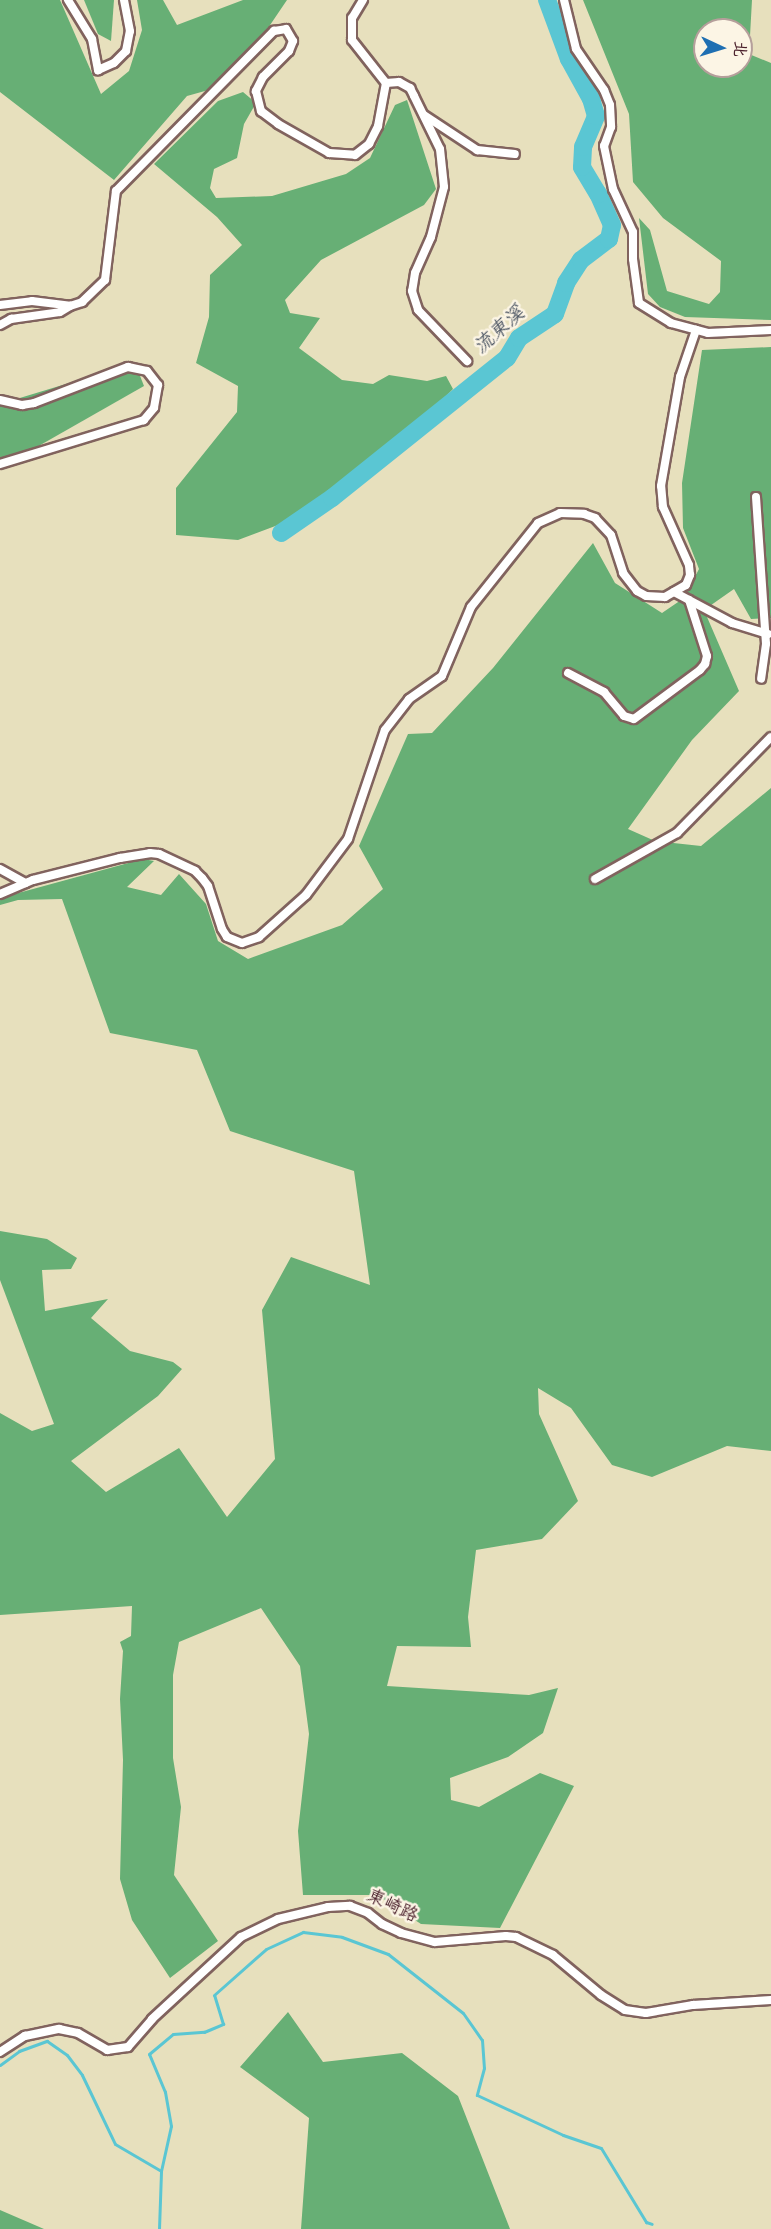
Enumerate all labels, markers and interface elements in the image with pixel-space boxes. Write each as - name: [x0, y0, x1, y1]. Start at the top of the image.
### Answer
- north arrow: [693, 18, 753, 78]
- text: 北: [726, 40, 752, 58]
- water label: 流東溪: [470, 302, 530, 360]
- street label: 東崎路: [363, 1886, 421, 1928]

